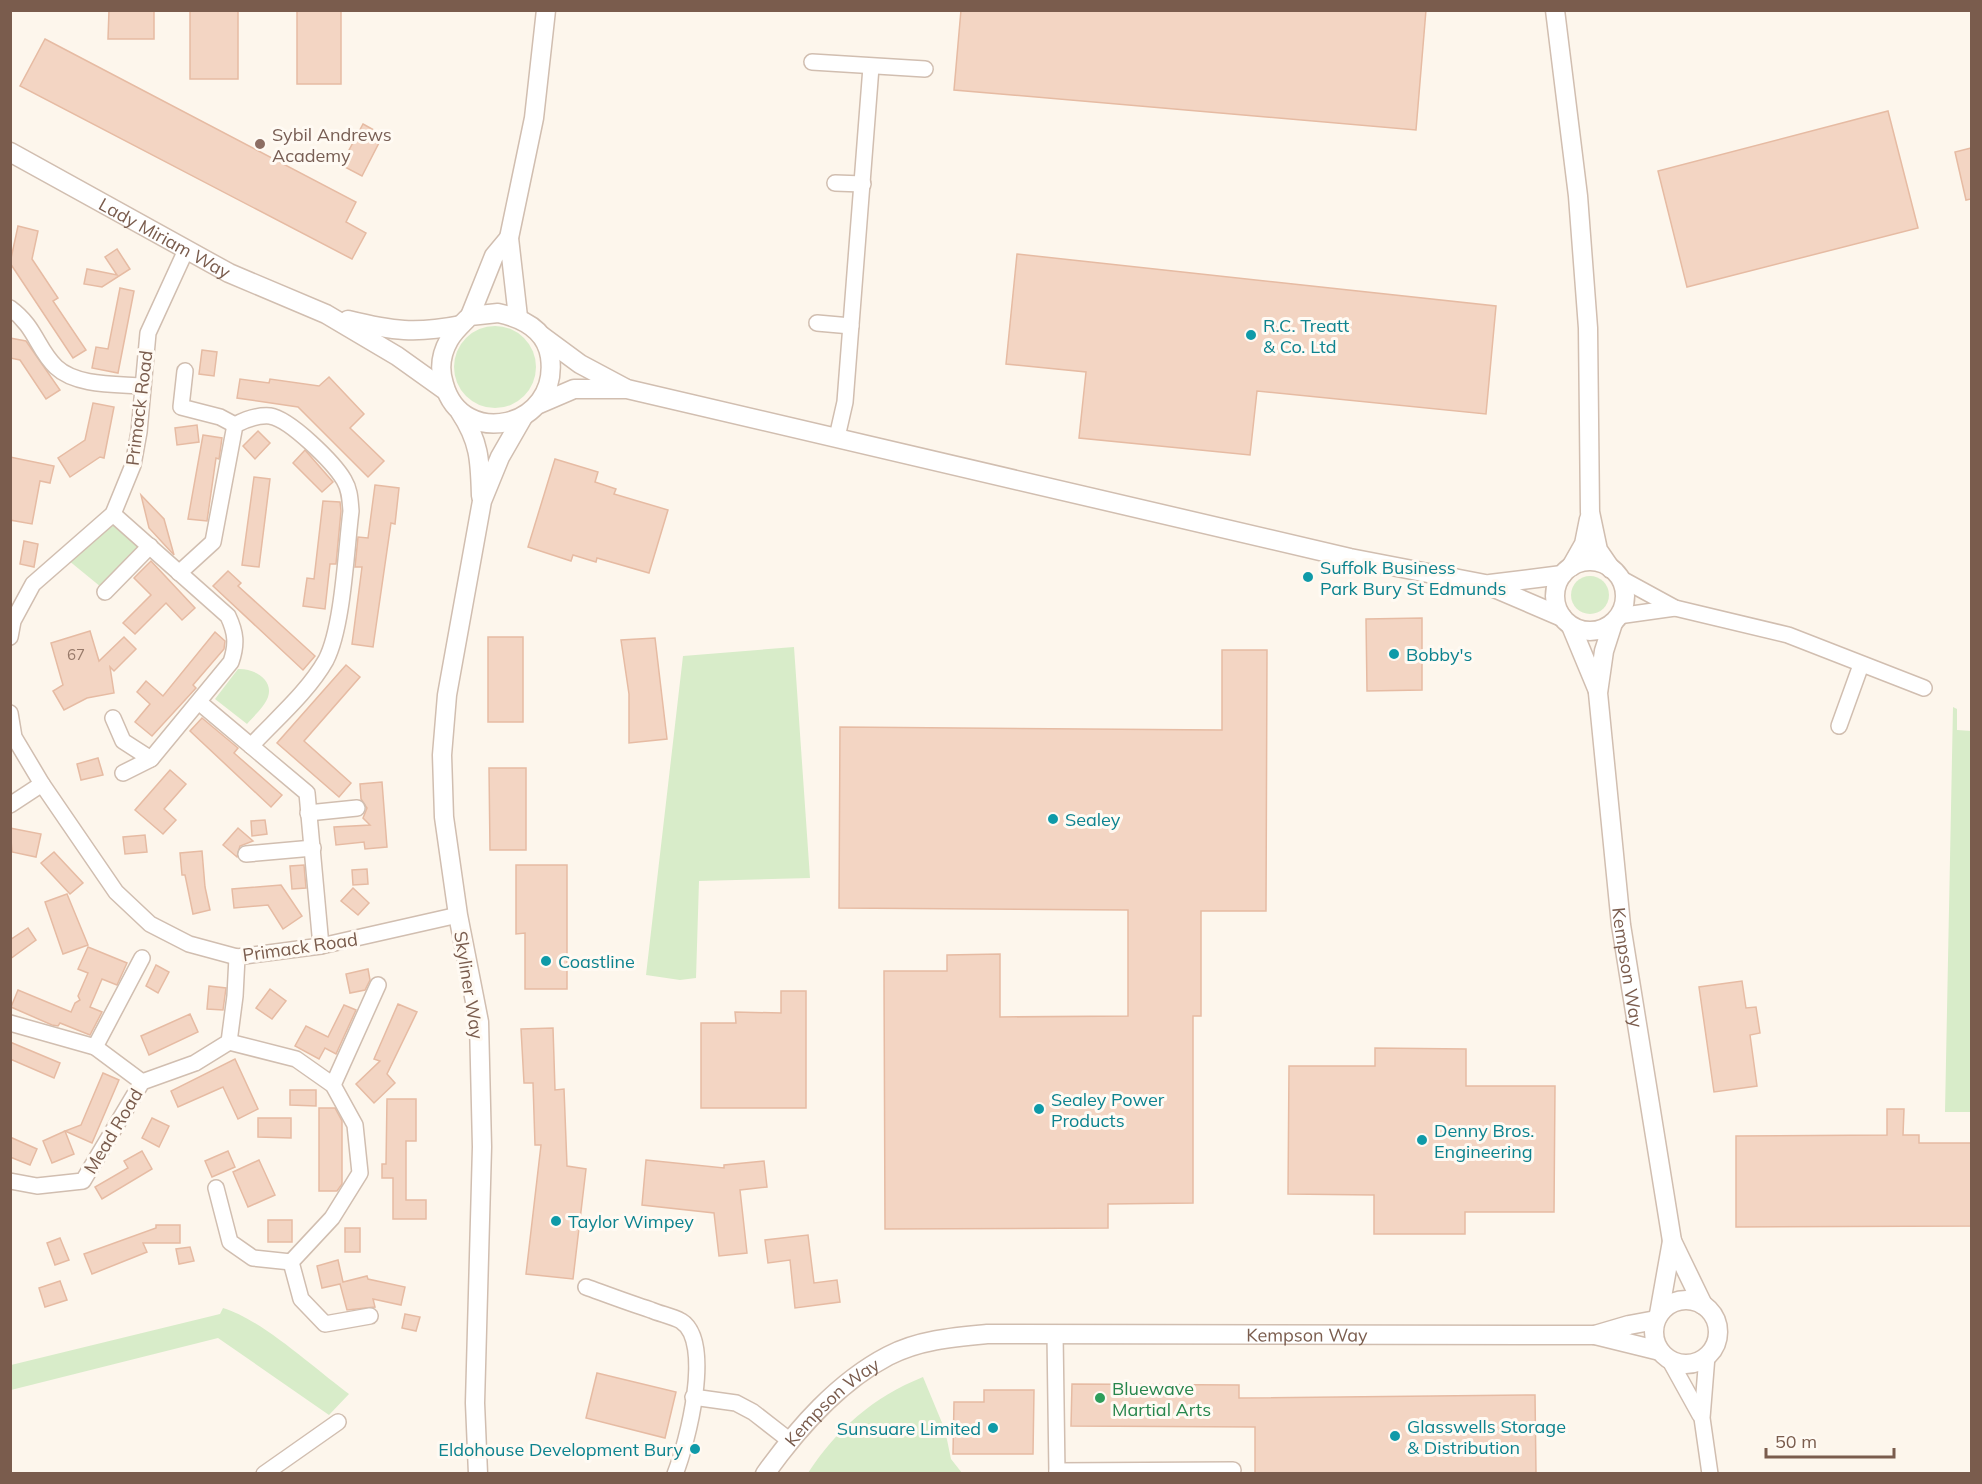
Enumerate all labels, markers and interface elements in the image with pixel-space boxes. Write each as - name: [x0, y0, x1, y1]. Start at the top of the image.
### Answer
- place label: Sybil Andrews Academy: [272, 123, 392, 167]
- marker: Sybil Andrews Academy: [253, 137, 267, 151]
- street label: Lady Miriam Way: [95, 192, 235, 283]
- place label: R.C. Treatt & Co. Ltd: [1263, 314, 1349, 358]
- marker: R.C. Treatt & Co. Ltd: [1244, 328, 1258, 342]
- street label: Primack Road: [121, 349, 157, 467]
- place label: Suffolk Business Park Bury St Edmunds: [1320, 556, 1507, 600]
- marker: Suffolk Business Park Bury St Edmunds: [1301, 570, 1315, 584]
- place label: Bobby's: [1406, 643, 1473, 666]
- house number: 67: [67, 645, 85, 664]
- marker: Bobby's: [1387, 647, 1401, 661]
- place label: Sealey: [1065, 808, 1121, 831]
- marker: Sealey: [1046, 812, 1060, 826]
- street label: Kempson Way: [1608, 906, 1649, 1030]
- street label: Primack Road: [241, 928, 359, 966]
- street label: Skyliner Way: [449, 929, 489, 1041]
- place label: Coastline: [558, 950, 635, 973]
- marker: Coastline: [539, 954, 553, 968]
- street label: Mead Road: [79, 1084, 147, 1178]
- place label: Sealey Power Products: [1051, 1088, 1165, 1132]
- marker: Sealey Power Products: [1032, 1102, 1046, 1116]
- place label: Denny Bros. Engineering: [1434, 1119, 1534, 1163]
- marker: Denny Bros. Engineering: [1415, 1133, 1429, 1147]
- place label: Taylor Wimpey: [568, 1210, 694, 1233]
- marker: Taylor Wimpey: [549, 1214, 563, 1228]
- street label: Kempson Way: [1246, 1323, 1368, 1346]
- street label: Kempson Way: [779, 1352, 884, 1451]
- place label: Bluewave Martial Arts: [1112, 1377, 1211, 1421]
- marker: Bluewave Martial Arts: [1093, 1391, 1107, 1405]
- place label: Glasswells Storage & Distribution: [1407, 1415, 1566, 1459]
- place label: Sunsuare Limited: [837, 1417, 981, 1440]
- marker: Sunsuare Limited: [986, 1421, 1000, 1435]
- scale bar: [1766, 1421, 1894, 1459]
- marker: Glasswells Storage & Distribution: [1388, 1429, 1402, 1443]
- text: 50 m: [1775, 1430, 1817, 1453]
- place label: Eldohouse Development Bury: [438, 1438, 683, 1461]
- marker: Eldohouse Development Bury: [688, 1442, 702, 1456]

